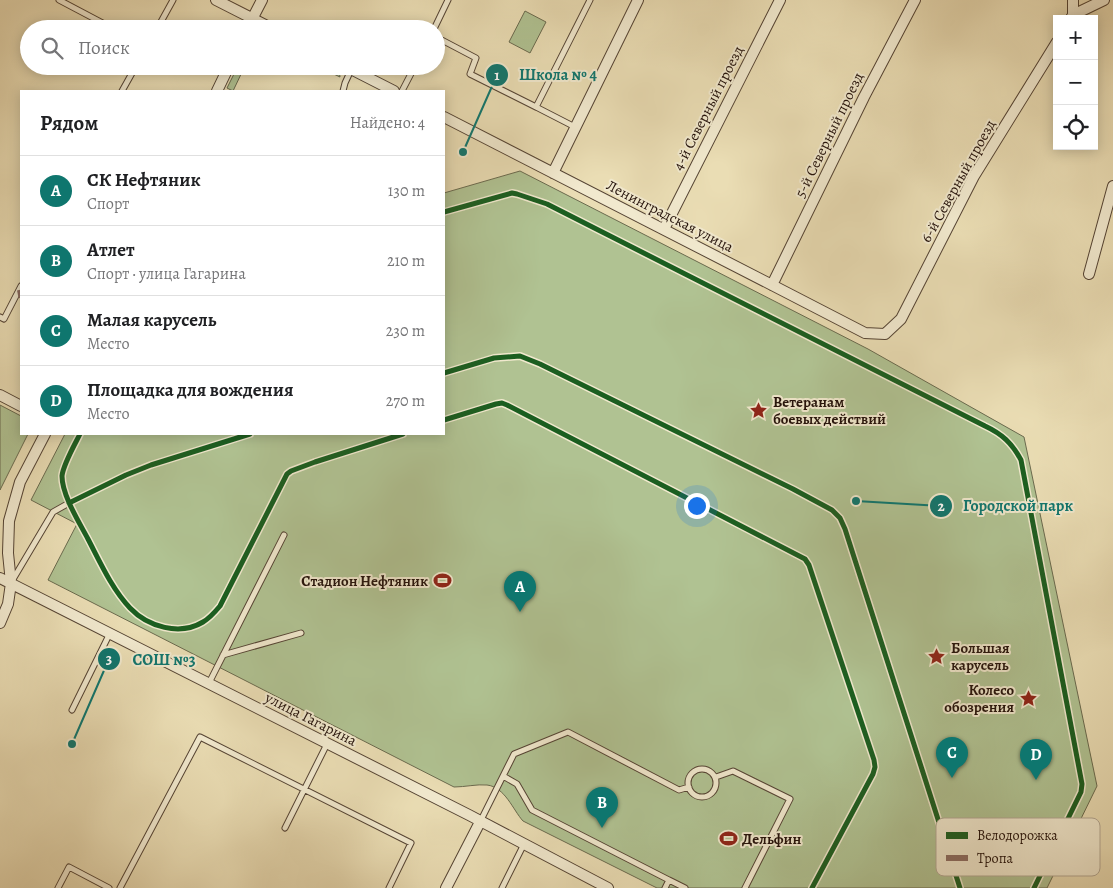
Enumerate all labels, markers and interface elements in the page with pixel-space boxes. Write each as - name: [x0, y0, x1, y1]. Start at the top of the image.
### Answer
- map controls: [1053, 15, 1098, 150]
- button: +: [1053, 15, 1098, 60]
- search box: [20, 20, 445, 75]
- icon: search: [38, 34, 66, 62]
- text: Поиск: [78, 35, 130, 61]
- street label: 4-й Северный проезд: [668, 42, 748, 174]
- callout: Школа № 4: [484, 59, 607, 90]
- button: −: [1053, 60, 1098, 105]
- text: Школа № 4: [519, 64, 598, 86]
- text: 1: [494, 65, 500, 85]
- street label: 5-й Северный проезд: [790, 69, 868, 201]
- button: locate: [1053, 105, 1098, 150]
- text: Рядом: [40, 109, 98, 137]
- text: Найдено: 4: [350, 112, 425, 134]
- street label: 6-й Северный проезд: [916, 116, 1000, 246]
- text: СК Нефтяник: [87, 167, 201, 193]
- street label: Ленинградская улица: [603, 175, 737, 257]
- text: A: [51, 180, 61, 202]
- text: 130 m: [388, 180, 425, 202]
- text: Спорт: [87, 193, 129, 215]
- text: Атлет: [87, 237, 135, 263]
- text: B: [51, 250, 61, 272]
- text: 210 m: [387, 250, 425, 272]
- text: Спорт · улица Гагарина: [87, 263, 246, 285]
- text: Малая карусель: [87, 307, 216, 333]
- text: C: [51, 320, 61, 342]
- text: 230 m: [386, 320, 425, 342]
- text: Место: [87, 333, 130, 355]
- text: Площадка для вождения: [87, 377, 294, 403]
- text: D: [50, 390, 62, 412]
- text: 270 m: [386, 390, 425, 412]
- place label: Ветеранам боевых действий: [773, 392, 886, 429]
- place icon: Ветеранам боевых действий: [749, 401, 769, 421]
- text: Место: [87, 403, 130, 425]
- callout: Городской парк: [928, 490, 1083, 521]
- your location: [684, 493, 710, 519]
- text: Городской парк: [963, 495, 1073, 517]
- text: 2: [937, 496, 945, 516]
- place label: Стадион Нефтяник: [301, 571, 428, 591]
- sports icon: Стадион Нефтяник: [432, 571, 452, 591]
- pin: A: [504, 571, 536, 612]
- place label: Большая карусель: [951, 638, 1010, 675]
- callout: СОШ №3: [97, 643, 205, 674]
- place icon: Большая карусель: [927, 647, 947, 667]
- text: 3: [106, 649, 112, 669]
- text: СОШ №3: [132, 649, 196, 671]
- place label: Колесо обозрения: [944, 680, 1014, 717]
- street label: улица Гагарина: [261, 687, 360, 751]
- place icon: Колесо обозрения: [1018, 689, 1038, 709]
- pin: C: [936, 737, 968, 778]
- pin: D: [1020, 739, 1052, 780]
- pin: B: [586, 787, 618, 828]
- legend: [936, 818, 1100, 876]
- text: Велодорожка: [977, 826, 1058, 845]
- sports icon: Дельфин: [718, 829, 738, 849]
- place label: Дельфин: [742, 829, 801, 849]
- text: Тропа: [977, 849, 1014, 868]

